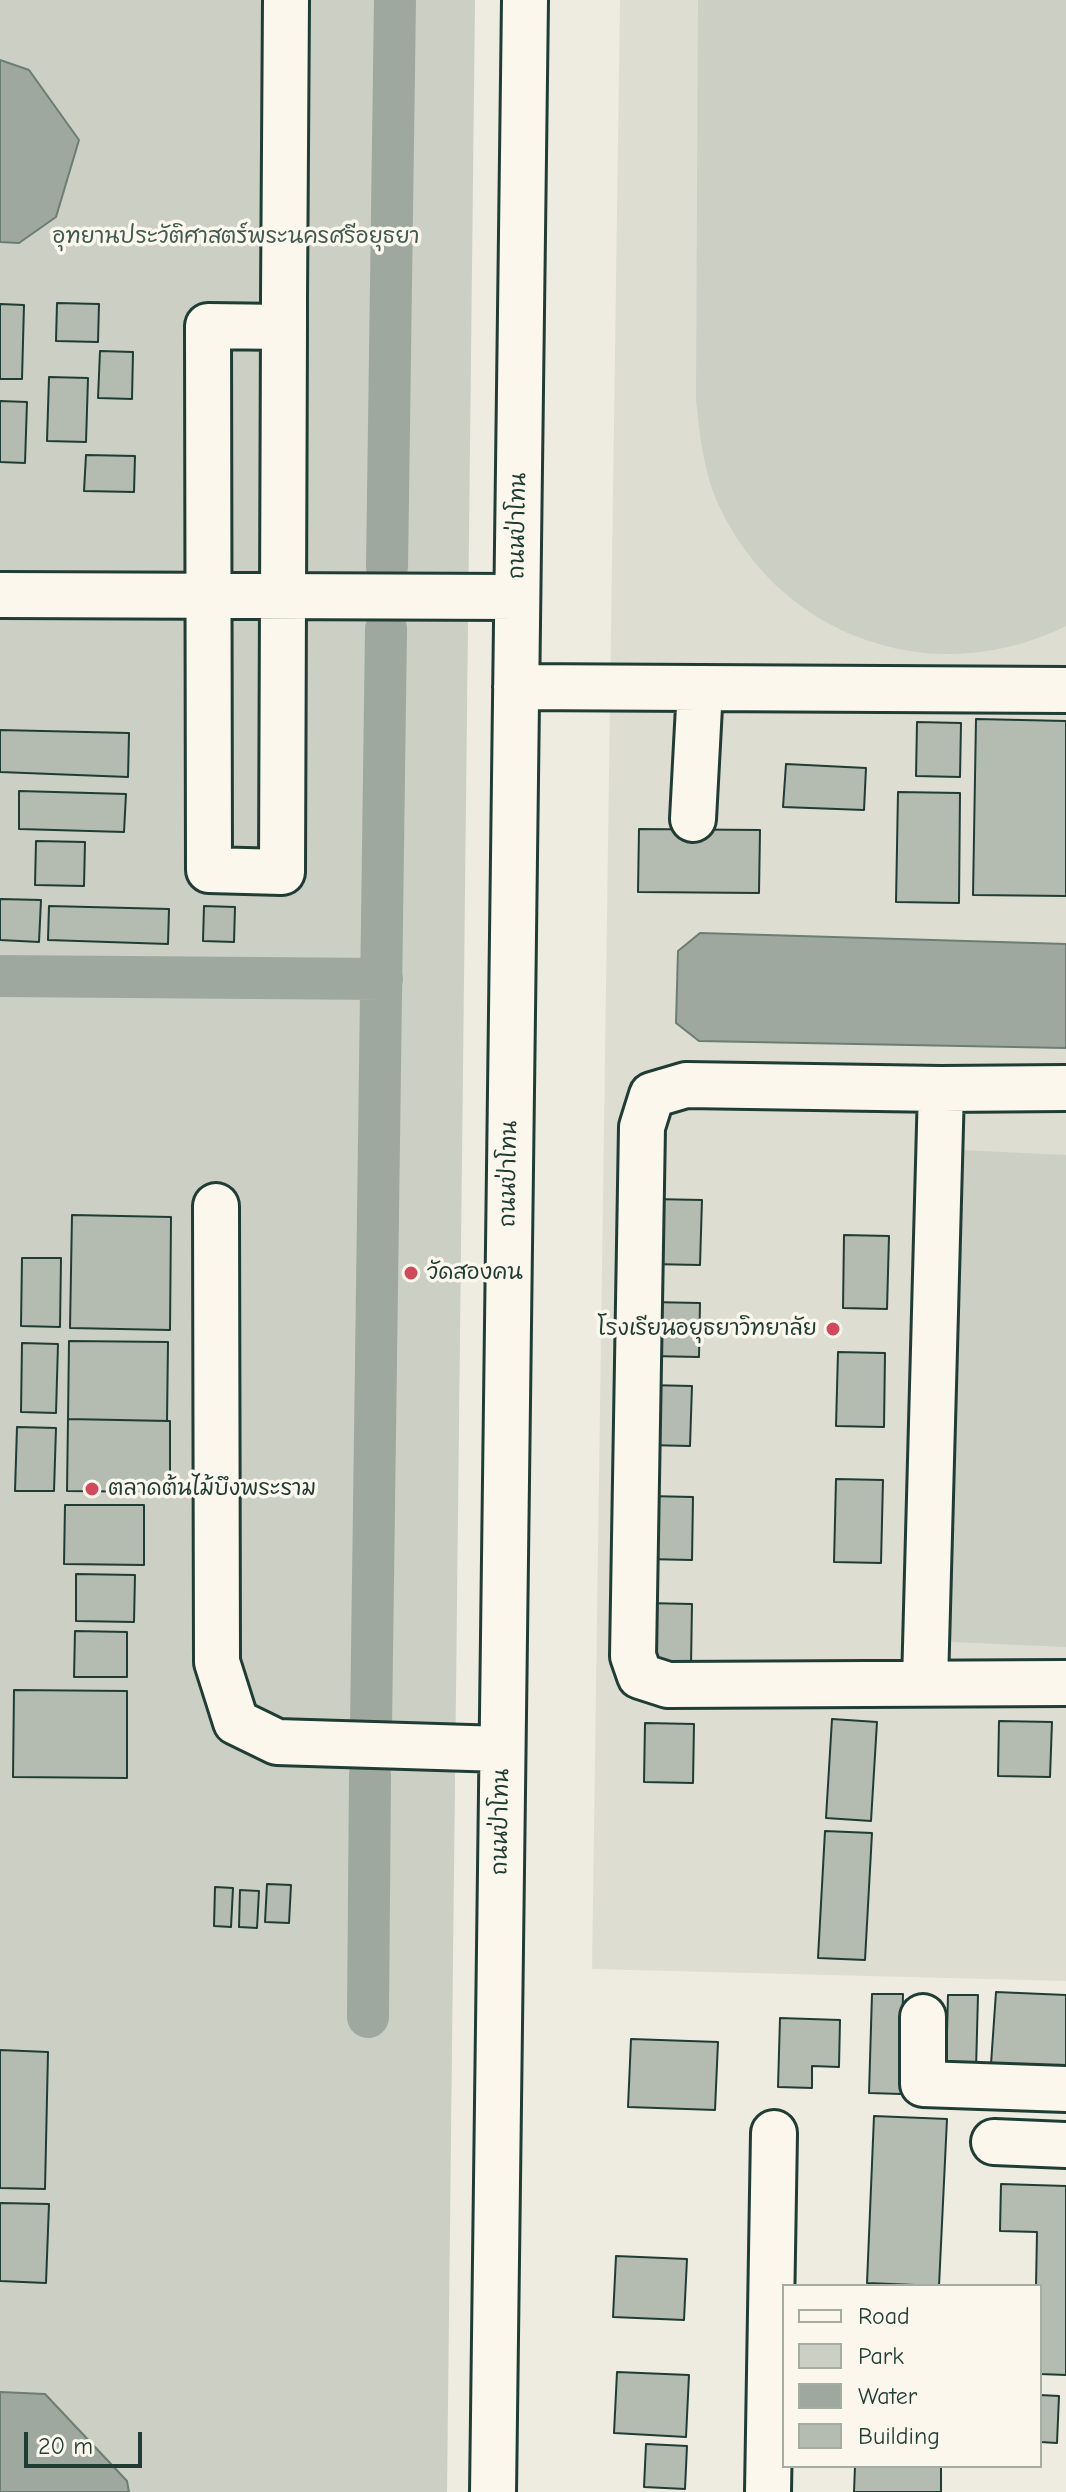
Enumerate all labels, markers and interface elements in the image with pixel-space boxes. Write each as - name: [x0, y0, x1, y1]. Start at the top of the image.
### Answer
- park label: อุทยานประวัติศาสตร์พระนครศรีอยุธยา: [52, 224, 420, 250]
- street label: ถนนป่าโทน: [504, 473, 532, 579]
- street label: ถนนป่าโทน: [495, 1121, 523, 1227]
- place label: วัดสองคน: [427, 1260, 523, 1286]
- marker: วัดสองคน: [402, 1264, 420, 1282]
- place label: โรงเรียนอยุธยาวิทยาลัย: [598, 1316, 817, 1342]
- marker: โรงเรียนอยุธยาวิทยาลัย: [824, 1320, 842, 1338]
- place label: ตลาดต้นไม้บึงพระราม: [108, 1476, 316, 1502]
- marker: ตลาดต้นไม้บึงพระราม: [83, 1480, 101, 1498]
- street label: ถนนป่าโทน: [487, 1769, 515, 1875]
- legend: [782, 2284, 1042, 2468]
- text: Road: [858, 2302, 910, 2330]
- text: Park: [858, 2342, 904, 2370]
- text: Water: [858, 2382, 917, 2410]
- scale bar: [28, 2416, 146, 2466]
- text: Building: [858, 2422, 940, 2450]
- text: 20 m: [38, 2432, 93, 2460]

